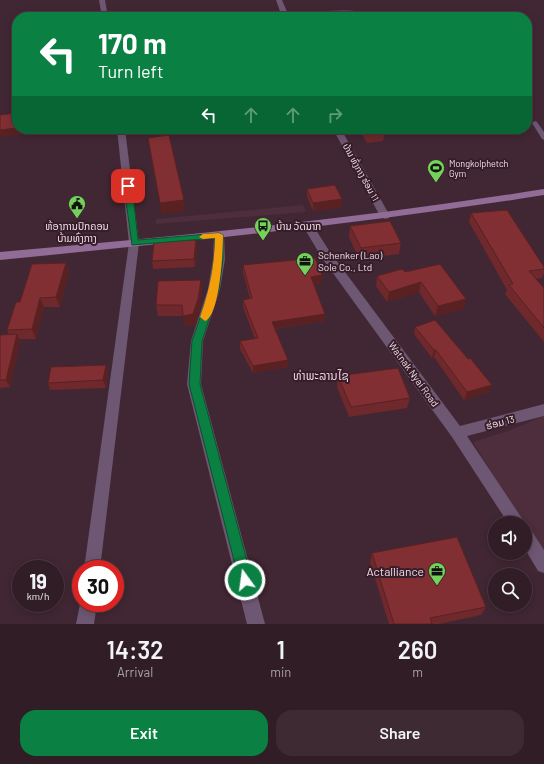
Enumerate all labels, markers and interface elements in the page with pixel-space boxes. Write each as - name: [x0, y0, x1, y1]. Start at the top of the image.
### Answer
- text: 170 m: [98, 26, 167, 60]
- icon: left: [32, 28, 84, 80]
- text: Turn left: [98, 60, 164, 82]
- icon: left: [198, 104, 220, 126]
- icon: ahead: [240, 104, 262, 126]
- icon: ahead: [282, 104, 304, 126]
- icon: right: [324, 104, 346, 126]
- street label: ບ້ານ ທົ່ງກາງ ຮ່ອມ 11: [341, 141, 382, 203]
- sports icon: Mongkolphetch Gym: [426, 158, 446, 183]
- place label: Mongkolphetch Gym: [449, 158, 509, 179]
- pin: [111, 169, 145, 203]
- icon: arrive: [117, 175, 139, 197]
- public building icon: ຫ້ອງການປົກຄອນ ບ້າມທົ່ງກາງ: [67, 194, 87, 219]
- bus stop icon: ບ້ານ ວັດນາກ: [253, 216, 273, 241]
- place label: ຫ້ອງການປົກຄອນ ບ້າມທົ່ງກາງ: [45, 220, 109, 244]
- place label: ບ້ານ ວັດນາກ: [276, 220, 321, 232]
- place label: Schenker (Lao) Sole Co., Ltd: [318, 249, 383, 273]
- office icon: Schenker (Lao) Sole Co., Ltd: [295, 251, 315, 276]
- street label: Watnak Nyai Road: [386, 339, 442, 409]
- district label: ທ່າພະລານໄຊ: [293, 368, 349, 382]
- street label: ຮ່ອມ 13: [484, 412, 516, 432]
- map controls: [488, 516, 532, 612]
- button: sound: [488, 516, 532, 560]
- position arrow: [224, 559, 266, 601]
- speed limit sign: 30: [72, 560, 124, 612]
- office icon: Actalliance: [427, 561, 447, 586]
- place label: Actalliance: [366, 564, 424, 578]
- button: search: [488, 568, 532, 612]
- text: 19: [29, 569, 47, 593]
- text: km/h: [27, 590, 49, 602]
- text: 14:32: [107, 635, 164, 664]
- text: 1: [276, 635, 285, 664]
- text: 260: [398, 635, 437, 664]
- text: Arrival: [117, 664, 153, 680]
- text: min: [270, 664, 291, 680]
- text: m: [412, 664, 423, 680]
- button: Exit: [20, 710, 268, 756]
- button: Share: [276, 710, 524, 756]

